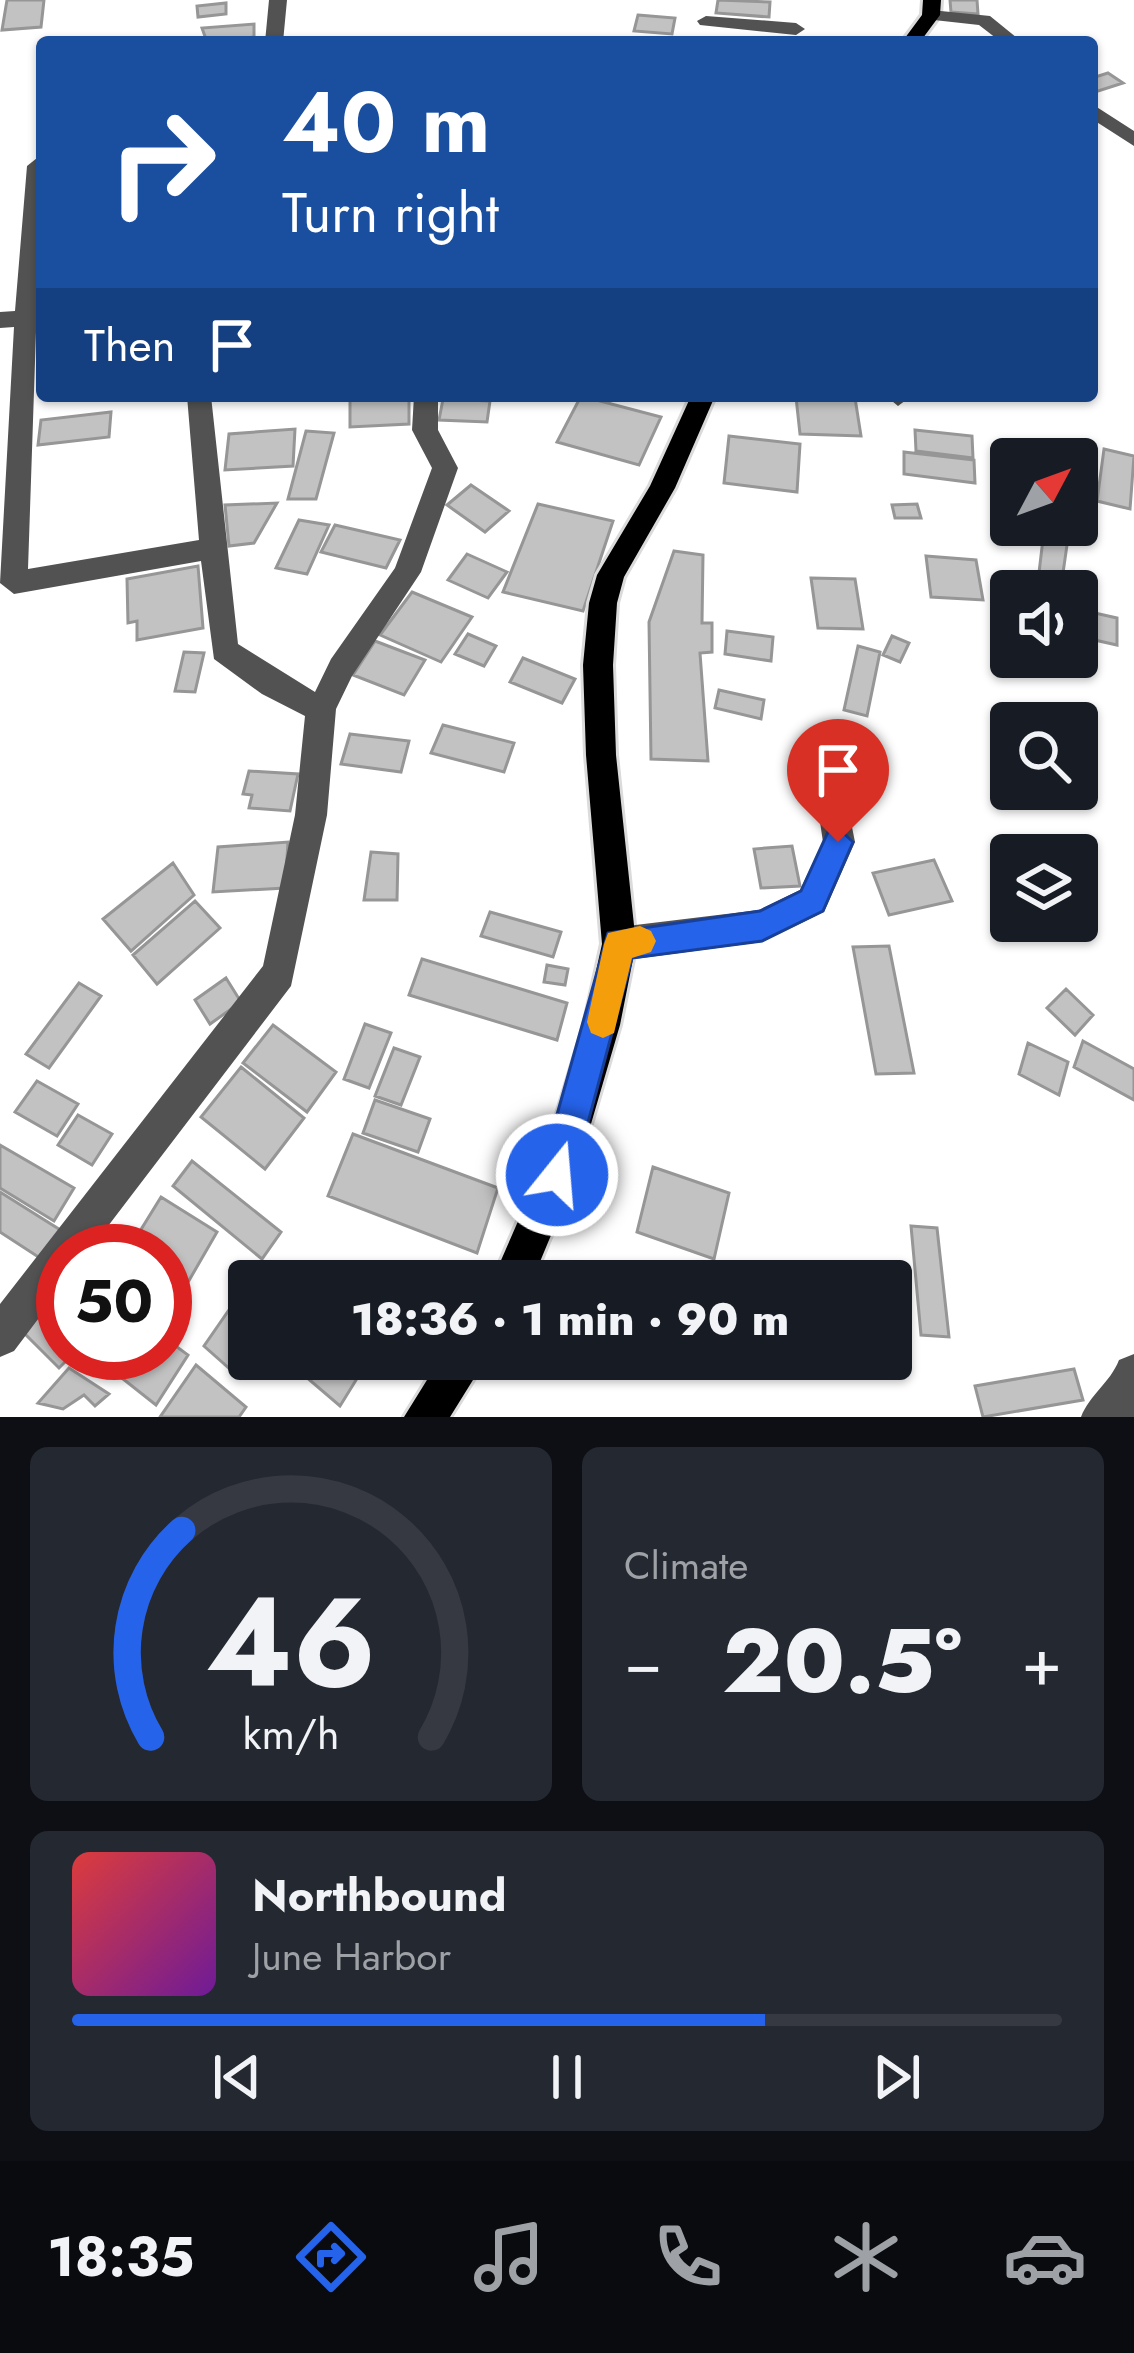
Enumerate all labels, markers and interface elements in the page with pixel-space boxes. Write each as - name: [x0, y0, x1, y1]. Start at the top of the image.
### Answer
- text: 40 m: [282, 62, 490, 184]
- icon: right: [84, 84, 240, 240]
- text: Turn right: [282, 174, 499, 252]
- icon: arrive: [199, 312, 265, 378]
- text: Then: [84, 313, 175, 378]
- north arrow: [990, 438, 1098, 546]
- map controls: [990, 438, 1098, 942]
- button: sound: [990, 570, 1098, 678]
- button: search: [990, 702, 1098, 810]
- pin: [787, 719, 889, 842]
- icon: arrive: [805, 737, 871, 803]
- button: layers: [990, 834, 1098, 942]
- position arrow: [494, 1112, 620, 1238]
- speed limit sign: 50: [36, 1224, 192, 1380]
- text: 18:36 · 1 min · 90 m: [351, 1287, 789, 1352]
- text: Climate: [624, 1537, 748, 1594]
- text: 46: [206, 1552, 376, 1733]
- text: 20.5°: [722, 1596, 962, 1726]
- text: −: [624, 1614, 663, 1710]
- text: +: [1021, 1614, 1062, 1710]
- text: km/h: [243, 1703, 339, 1765]
- text: Northbound: [252, 1863, 507, 1928]
- text: June Harbor: [252, 1928, 451, 1985]
- icon: previous: [204, 2044, 270, 2110]
- icon: pause: [534, 2044, 600, 2110]
- icon: next: [864, 2044, 930, 2110]
- icon: directions: [289, 2215, 373, 2299]
- icon: music: [467, 2215, 551, 2299]
- icon: phone: [646, 2215, 730, 2299]
- icon: climate: [824, 2215, 908, 2299]
- icon: car: [1003, 2215, 1087, 2299]
- text: 18:35: [47, 2218, 194, 2296]

